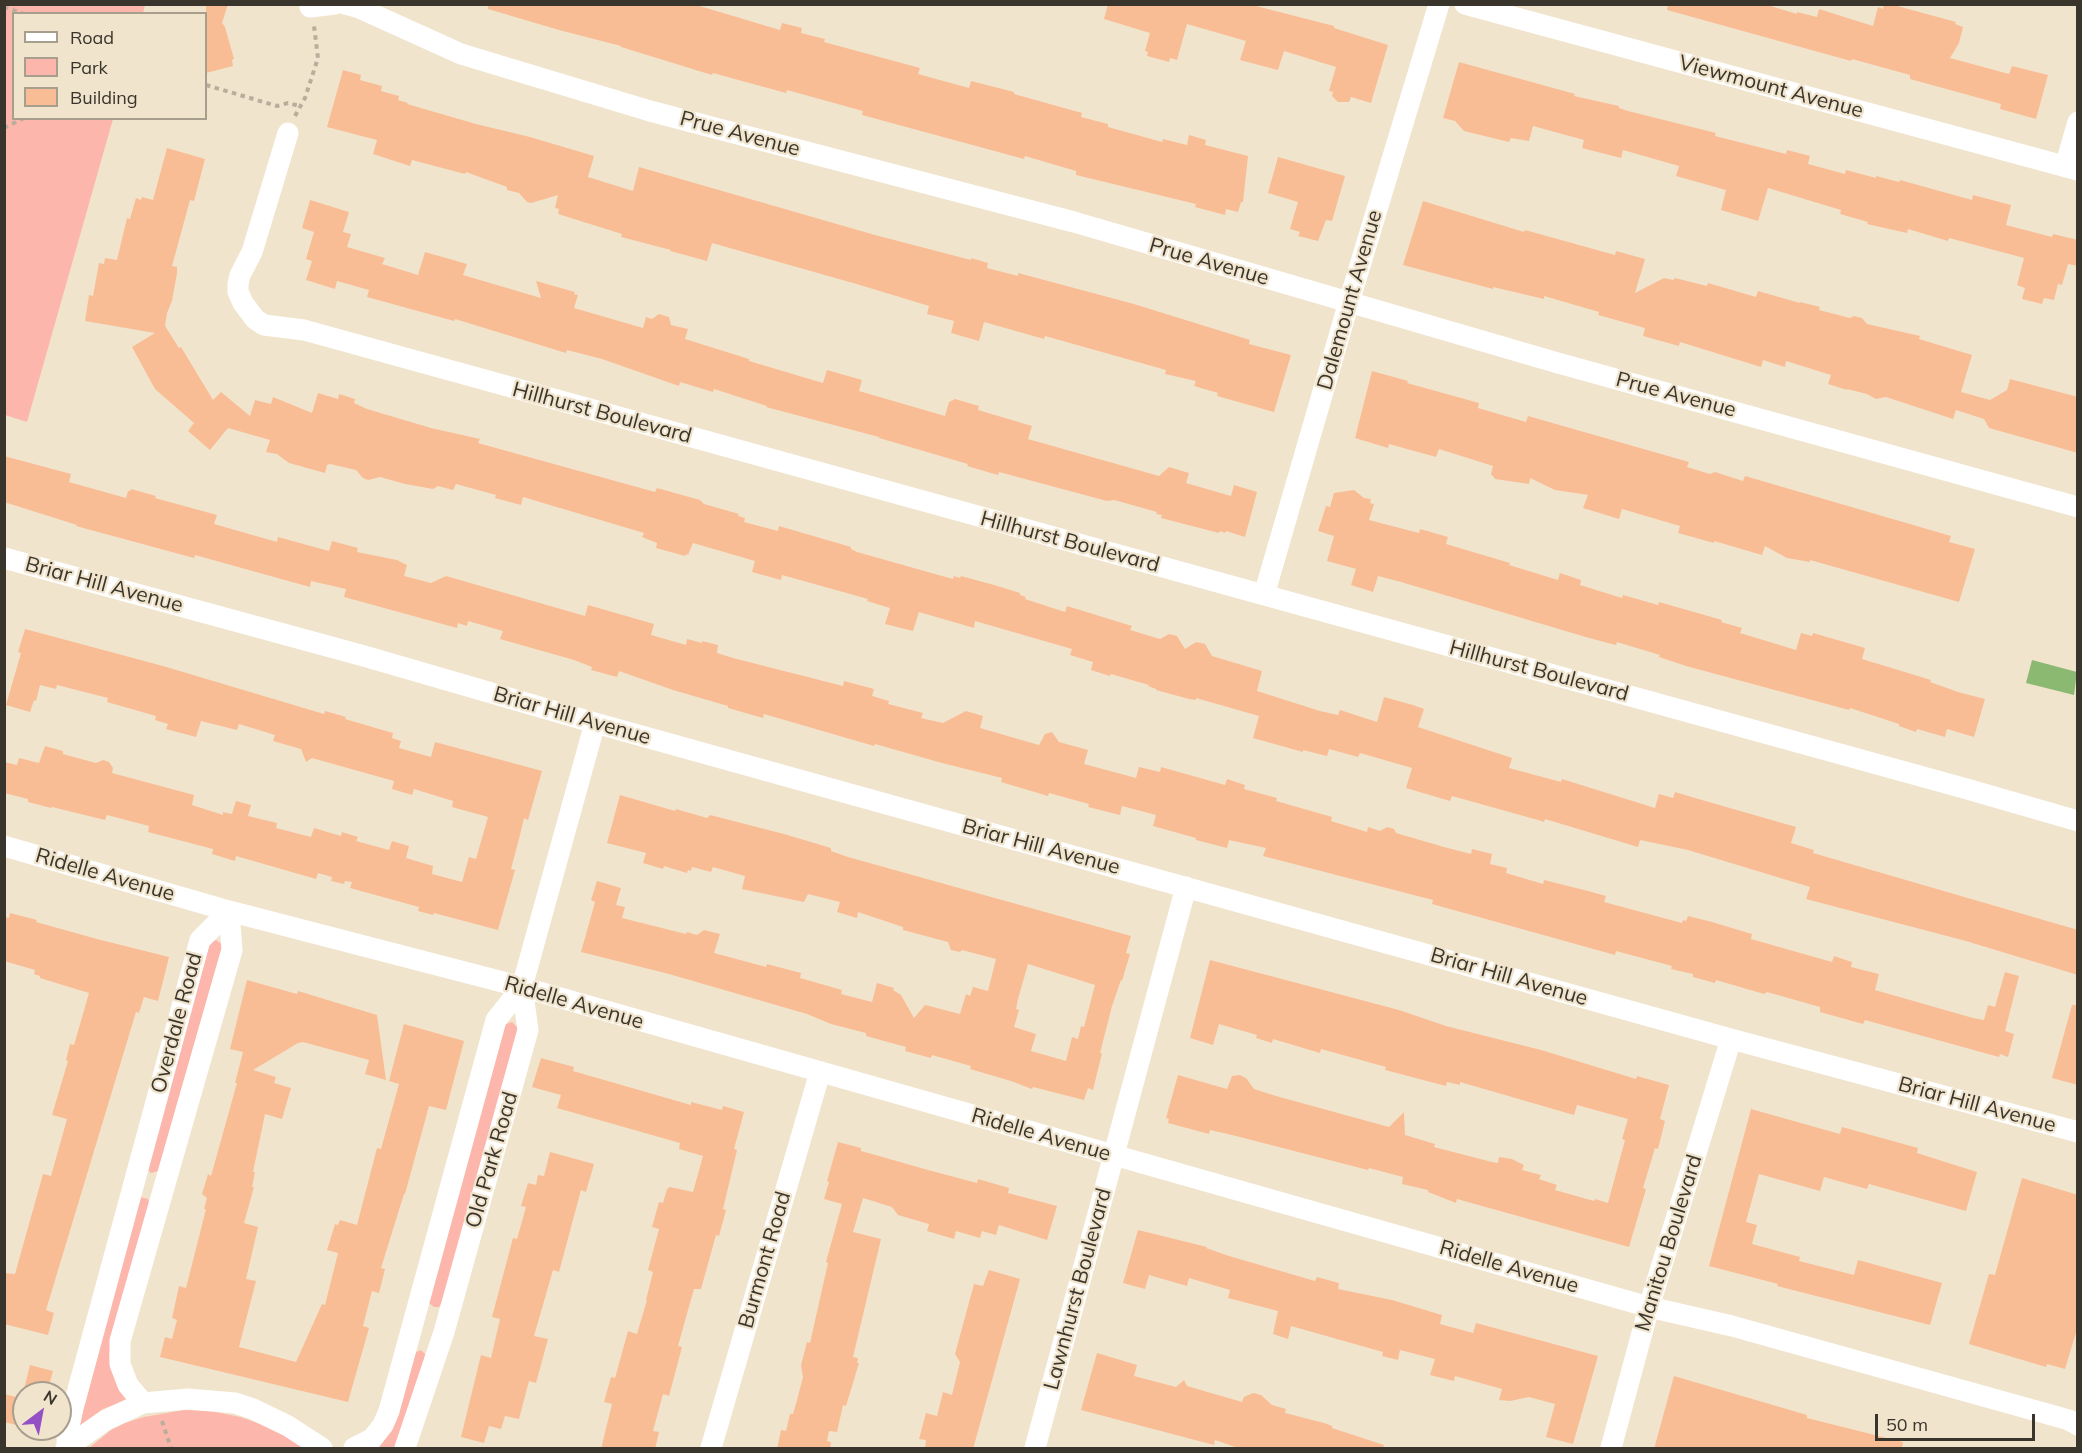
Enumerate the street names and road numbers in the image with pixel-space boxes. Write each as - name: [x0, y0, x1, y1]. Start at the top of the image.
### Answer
- street label: Viewmount Avenue: [1676, 50, 1866, 124]
- street label: Prue Avenue: [677, 106, 803, 162]
- street label: Dalemount Avenue: [1312, 207, 1388, 393]
- street label: Prue Avenue: [1146, 233, 1272, 291]
- street label: Prue Avenue: [1613, 367, 1739, 423]
- street label: Hillhurst Boulevard: [510, 377, 694, 449]
- street label: Hillhurst Boulevard: [978, 506, 1162, 578]
- street label: Briar Hill Avenue: [22, 552, 186, 618]
- street label: Hillhurst Boulevard: [1447, 635, 1631, 707]
- street label: Briar Hill Avenue: [491, 682, 653, 750]
- street label: Briar Hill Avenue: [959, 814, 1123, 880]
- street label: Ridelle Avenue: [33, 843, 177, 907]
- street label: Briar Hill Avenue: [1428, 943, 1590, 1011]
- street label: Overdale Road: [146, 950, 208, 1096]
- street label: Ridelle Avenue: [502, 971, 646, 1035]
- street label: Briar Hill Avenue: [1895, 1072, 2059, 1138]
- street label: Old Park Road: [461, 1089, 523, 1231]
- street label: Ridelle Avenue: [969, 1103, 1113, 1167]
- street label: Manitou Boulevard: [1630, 1152, 1708, 1334]
- street label: Lawnhurst Boulevard: [1039, 1185, 1117, 1393]
- street label: Burmont Road: [733, 1189, 797, 1331]
- street label: Ridelle Avenue: [1437, 1235, 1581, 1299]

